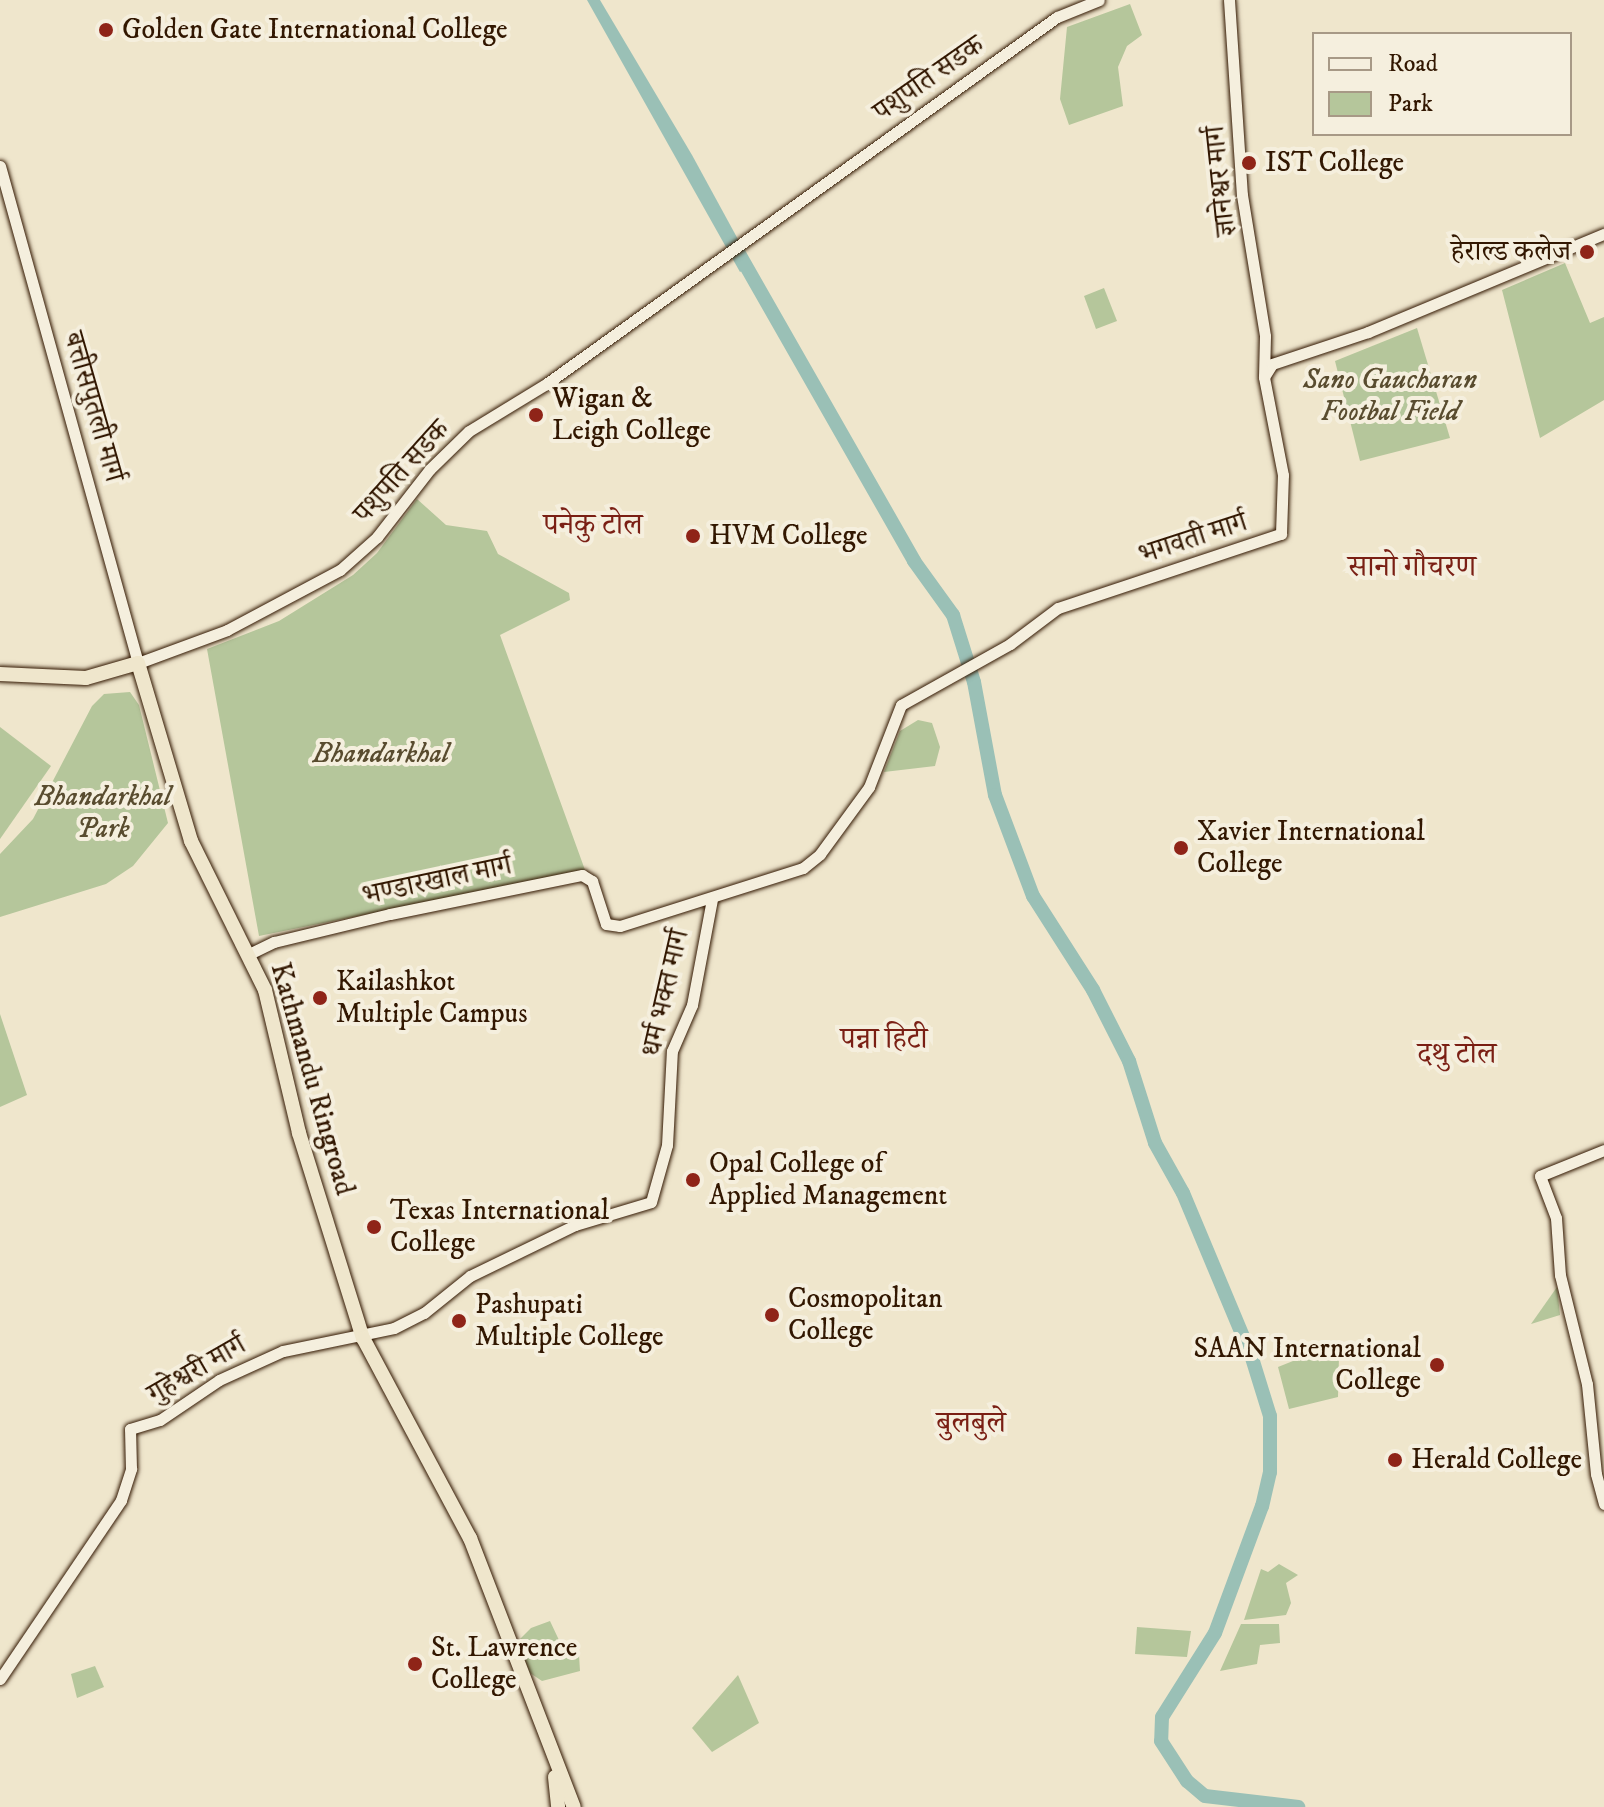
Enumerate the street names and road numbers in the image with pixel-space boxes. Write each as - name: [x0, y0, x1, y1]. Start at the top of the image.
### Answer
- street label: पशुपति सडक: [867, 29, 991, 129]
- street label: ज्ञानेश्वर मार्ग: [1199, 124, 1243, 238]
- street label: बत्तीसपुतली मार्ग: [56, 328, 130, 486]
- street label: पशुपति सडक: [347, 414, 457, 530]
- street label: भगवती मार्ग: [1134, 506, 1252, 572]
- street label: भण्डारखाल मार्ग: [359, 849, 515, 913]
- street label: धर्म भक्त मार्ग: [635, 926, 697, 1060]
- street label: Kathmandu Ringroad: [263, 959, 361, 1199]
- street label: गुहेश्वरी मार्ग: [142, 1329, 252, 1411]

